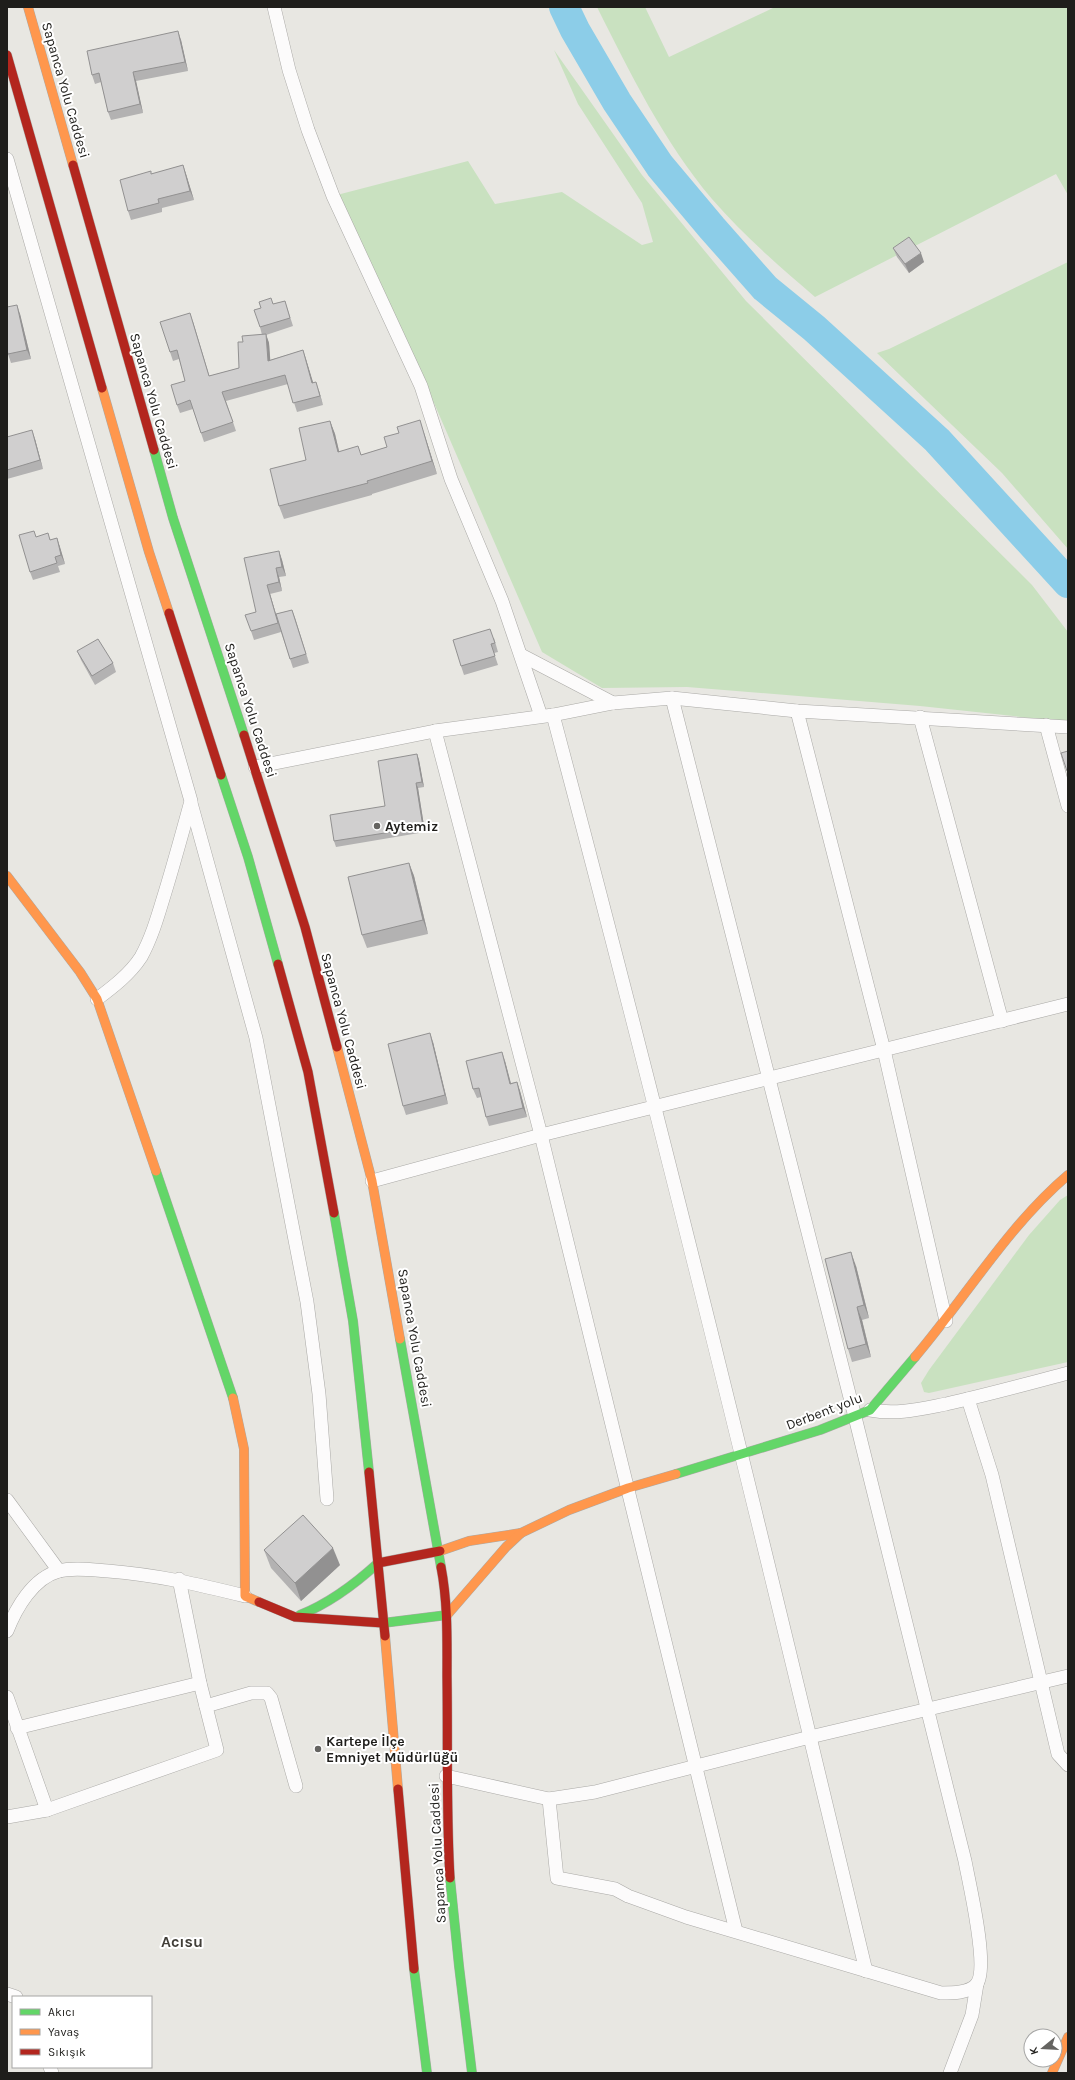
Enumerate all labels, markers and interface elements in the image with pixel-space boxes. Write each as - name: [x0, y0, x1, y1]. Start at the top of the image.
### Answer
- street label: Sapanca Yolu Caddesi: [38, 20, 93, 160]
- street label: Sapanca Yolu Caddesi: [126, 331, 181, 471]
- street label: Sapanca Yolu Caddesi: [221, 641, 280, 780]
- place label: Aytemiz: [385, 818, 438, 835]
- marker: Aytemiz: [372, 821, 382, 831]
- street label: Sapanca Yolu Caddesi: [317, 951, 370, 1091]
- street label: Sapanca Yolu Caddesi: [394, 1267, 435, 1409]
- street label: Derbent yolu: [784, 1389, 865, 1434]
- place label: Kartepe İlçe Emniyet Müdürlüğü: [326, 1733, 458, 1766]
- marker: Kartepe İlçe Emniyet Müdürlüğü: [313, 1744, 323, 1754]
- street label: Sapanca Yolu Caddesi: [425, 1782, 450, 1924]
- district label: Acısu: [161, 1932, 203, 1951]
- legend: [12, 1996, 152, 2068]
- text: Akıcı: [48, 2005, 75, 2019]
- text: Yavaş: [48, 2025, 79, 2039]
- north arrow: [1023, 2028, 1063, 2068]
- text: Sıkışık: [48, 2045, 86, 2059]
- text: K: [1026, 2045, 1041, 2056]

